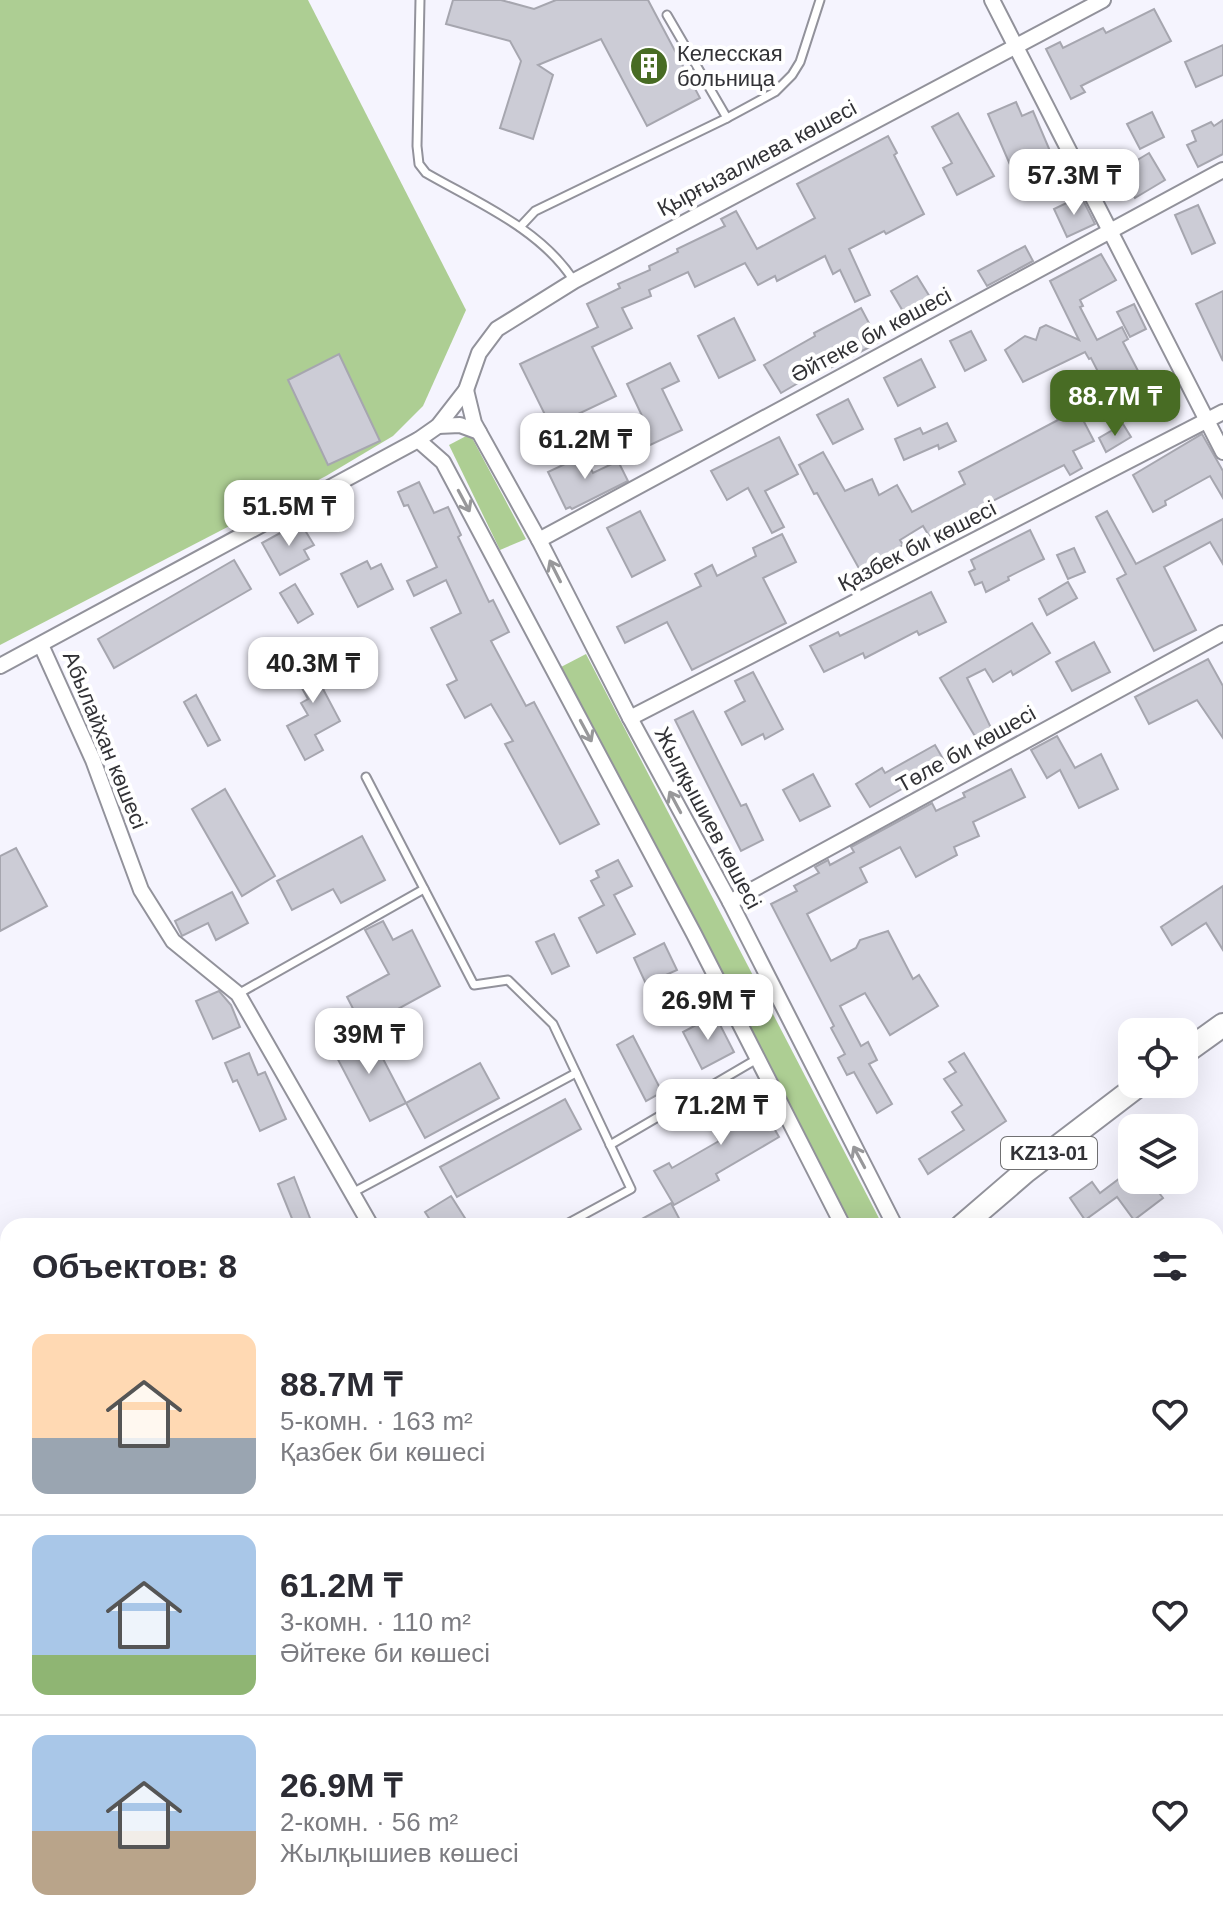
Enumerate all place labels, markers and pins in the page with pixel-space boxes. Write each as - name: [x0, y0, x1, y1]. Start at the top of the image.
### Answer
- place label: Келесская больница: [677, 41, 783, 91]
- building icon: Келесская больница: [628, 45, 670, 87]
- pin: 57.3M ₸: [1000, 149, 1148, 217]
- pin: 88.7M ₸: [1041, 370, 1189, 438]
- pin: 61.2M ₸: [511, 413, 659, 481]
- pin: 51.5M ₸: [215, 480, 363, 548]
- pin: 40.3M ₸: [239, 637, 387, 705]
- pin: 26.9M ₸: [634, 974, 782, 1042]
- pin: 39M ₸: [313, 1008, 425, 1076]
- pin: 71.2M ₸: [647, 1079, 795, 1147]

